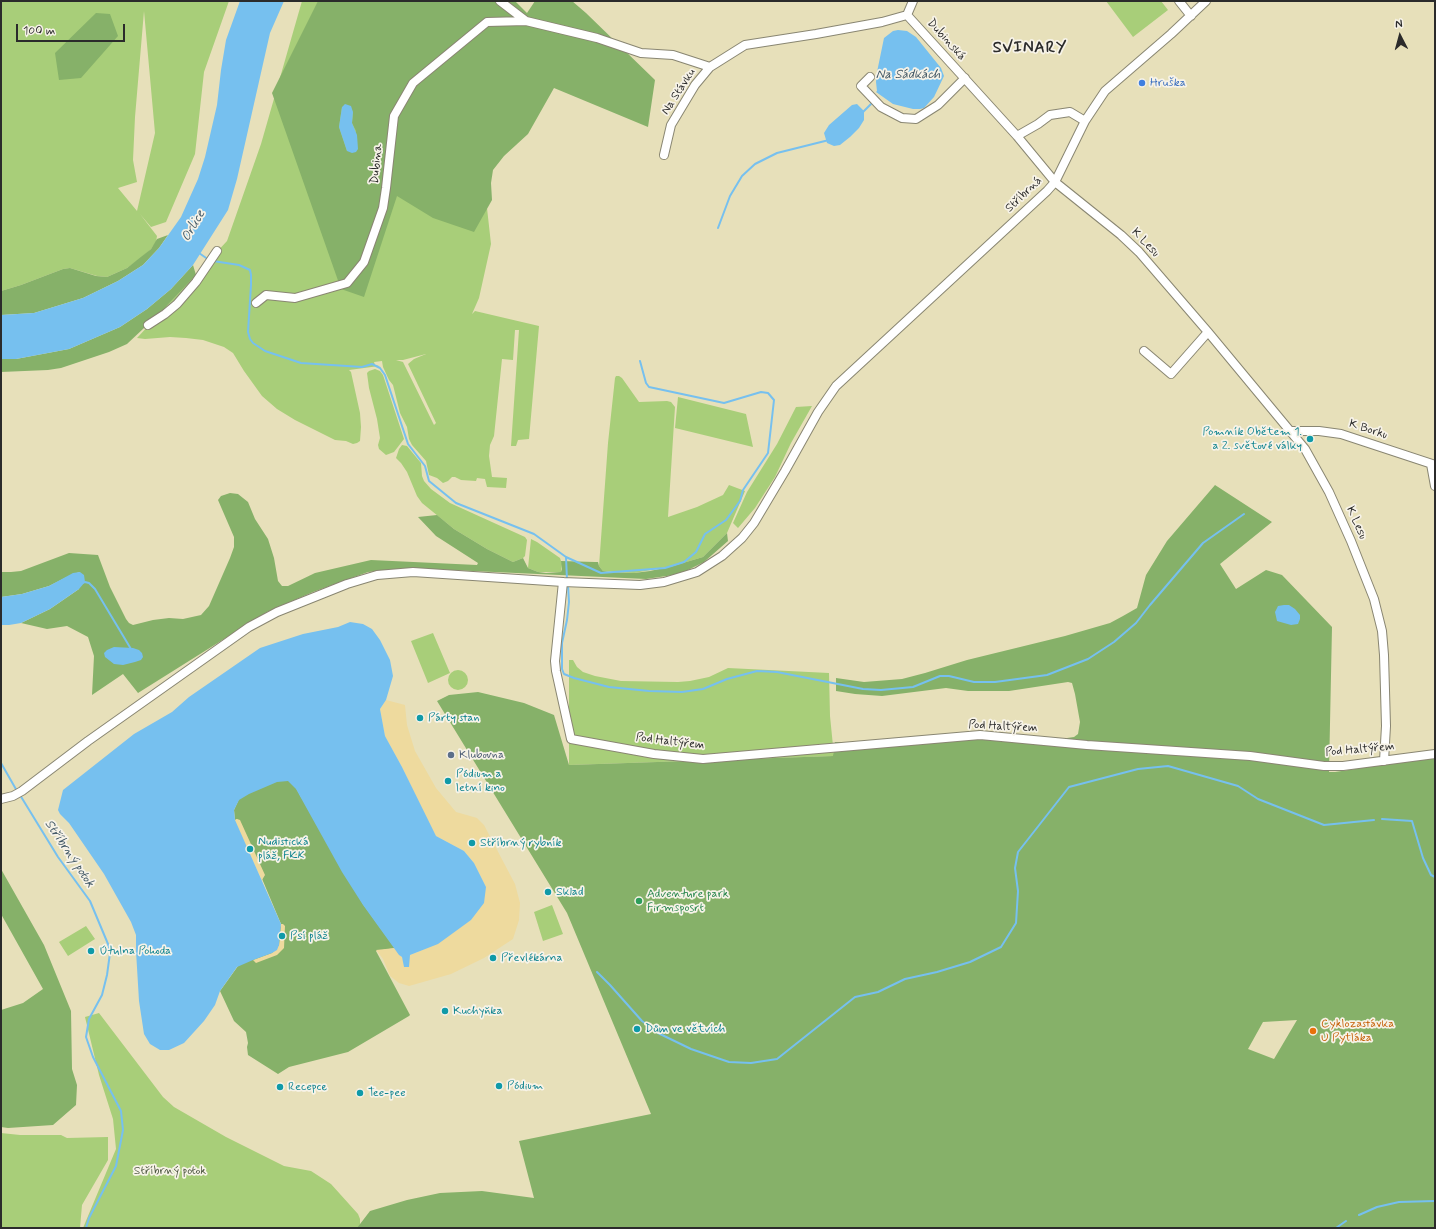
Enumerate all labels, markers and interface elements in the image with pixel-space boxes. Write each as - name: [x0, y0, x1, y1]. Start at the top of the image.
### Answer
- scale bar: [18, 16, 127, 42]
- street label: Dubinská: [924, 16, 968, 64]
- north arrow: [1380, 16, 1420, 56]
- text: N: [1394, 17, 1403, 31]
- text: 100 m: [23, 23, 55, 39]
- district label: SVINARY: [994, 39, 1066, 59]
- street label: Na Stávku: [659, 66, 699, 118]
- water label: Na Sádkách: [876, 67, 940, 83]
- place label: Hruška: [1150, 76, 1186, 90]
- marker: Hruška: [1137, 78, 1147, 88]
- street label: Dubina: [368, 143, 386, 185]
- street label: Stříbrná: [1003, 174, 1045, 216]
- water label: Orlice: [179, 208, 209, 244]
- street label: K Lesu: [1128, 226, 1162, 260]
- street label: K Borku: [1347, 417, 1389, 443]
- place label: Pomník Obětem 1. a 2. světové války: [1203, 425, 1302, 453]
- marker: Pomník Obětem 1. a 2. světové války: [1305, 434, 1315, 444]
- street label: K Lesu: [1342, 504, 1370, 542]
- place label: Párty stan: [428, 711, 479, 725]
- marker: Párty stan: [415, 713, 425, 723]
- street label: Pod Haltýřem: [968, 718, 1038, 736]
- street label: Pod Haltýřem: [635, 731, 705, 753]
- street label: Pod Haltýřem: [1325, 740, 1395, 760]
- place label: Klubovna: [459, 748, 504, 762]
- marker: Klubovna: [446, 750, 456, 760]
- place label: Pódium a letní kino: [456, 767, 505, 795]
- marker: Pódium a letní kino: [443, 776, 453, 786]
- water label: Stříbrný potok: [41, 817, 97, 891]
- place label: Nudistická pláž, FKK: [258, 835, 309, 863]
- place label: Stříbrný rybník: [480, 836, 562, 850]
- marker: Stříbrný rybník: [467, 838, 477, 848]
- marker: Nudistická pláž, FKK: [245, 844, 255, 854]
- place label: Sklad: [556, 885, 583, 899]
- marker: Sklad: [543, 887, 553, 897]
- place label: Adventure park Firmsposrt: [647, 887, 729, 915]
- marker: Adventure park Firmsposrt: [634, 896, 644, 906]
- place label: Psí pláž: [290, 929, 328, 943]
- marker: Psí pláž: [277, 931, 287, 941]
- place label: Útulna Pohoda: [99, 944, 171, 958]
- marker: Útulna Pohoda: [86, 946, 96, 956]
- place label: Převlékárna: [501, 951, 563, 965]
- marker: Převlékárna: [488, 953, 498, 963]
- place label: Kuchyňka: [453, 1004, 503, 1018]
- marker: Kuchyňka: [440, 1006, 450, 1016]
- place label: Cyklozastávka U Pytláka: [1321, 1017, 1395, 1045]
- place label: Dům ve větvích: [645, 1022, 725, 1036]
- marker: Dům ve větvích: [632, 1024, 642, 1034]
- marker: Cyklozastávka U Pytláka: [1308, 1026, 1318, 1036]
- place label: Pódium: [507, 1079, 543, 1093]
- place label: Recepce: [288, 1080, 327, 1094]
- marker: Pódium: [494, 1081, 504, 1091]
- marker: Recepce: [275, 1082, 285, 1092]
- place label: Tee-pee: [368, 1086, 406, 1100]
- marker: Tee-pee: [355, 1088, 365, 1098]
- park label: Stříbrný potok: [134, 1164, 206, 1178]

